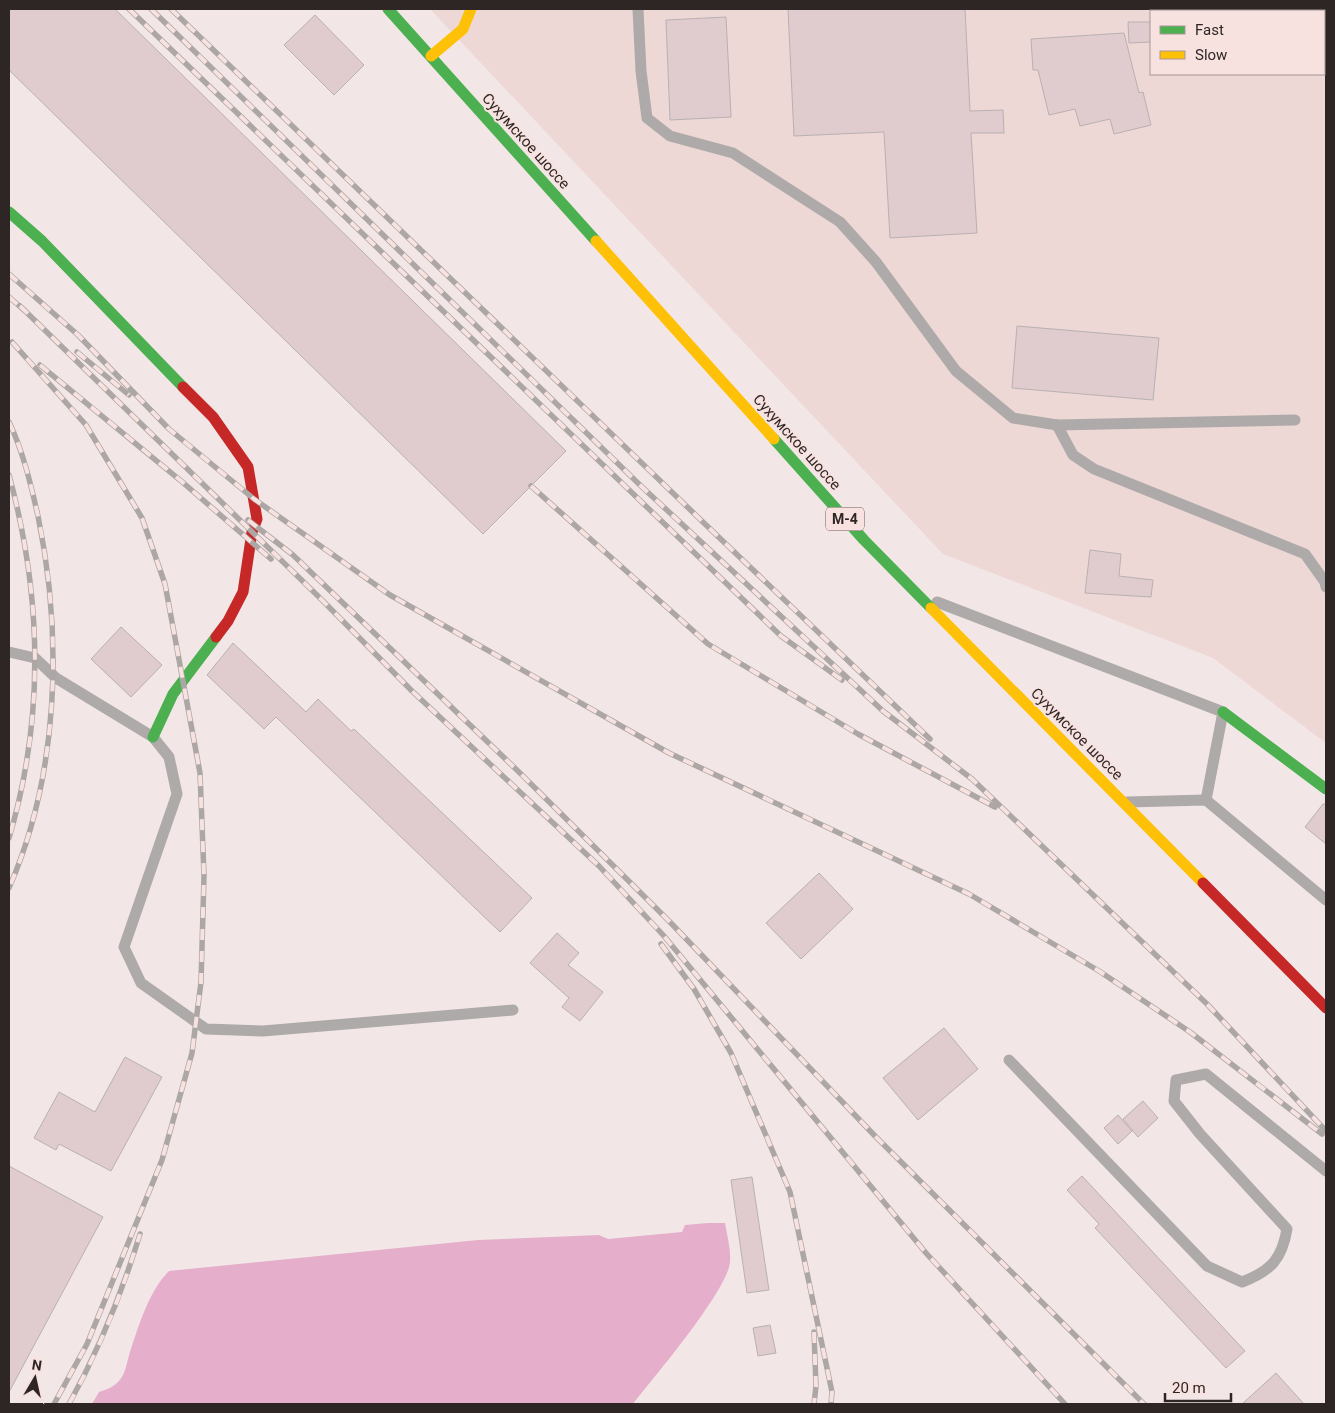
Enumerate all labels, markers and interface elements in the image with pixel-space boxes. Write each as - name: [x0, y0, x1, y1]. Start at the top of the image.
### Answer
- legend: [1150, 10, 1325, 75]
- text: Fast: [1195, 21, 1224, 39]
- text: Slow: [1195, 46, 1227, 64]
- street label: Сухумское шоссе: [478, 89, 574, 193]
- street label: Сухумское шоссе: [749, 390, 845, 494]
- road number: М-4: [826, 508, 864, 530]
- street label: Сухумское шоссе: [1027, 684, 1127, 784]
- north arrow: [10, 1353, 60, 1403]
- text: N: [31, 1356, 43, 1374]
- scale bar: [1165, 1370, 1231, 1402]
- text: 20 m: [1172, 1379, 1206, 1397]

